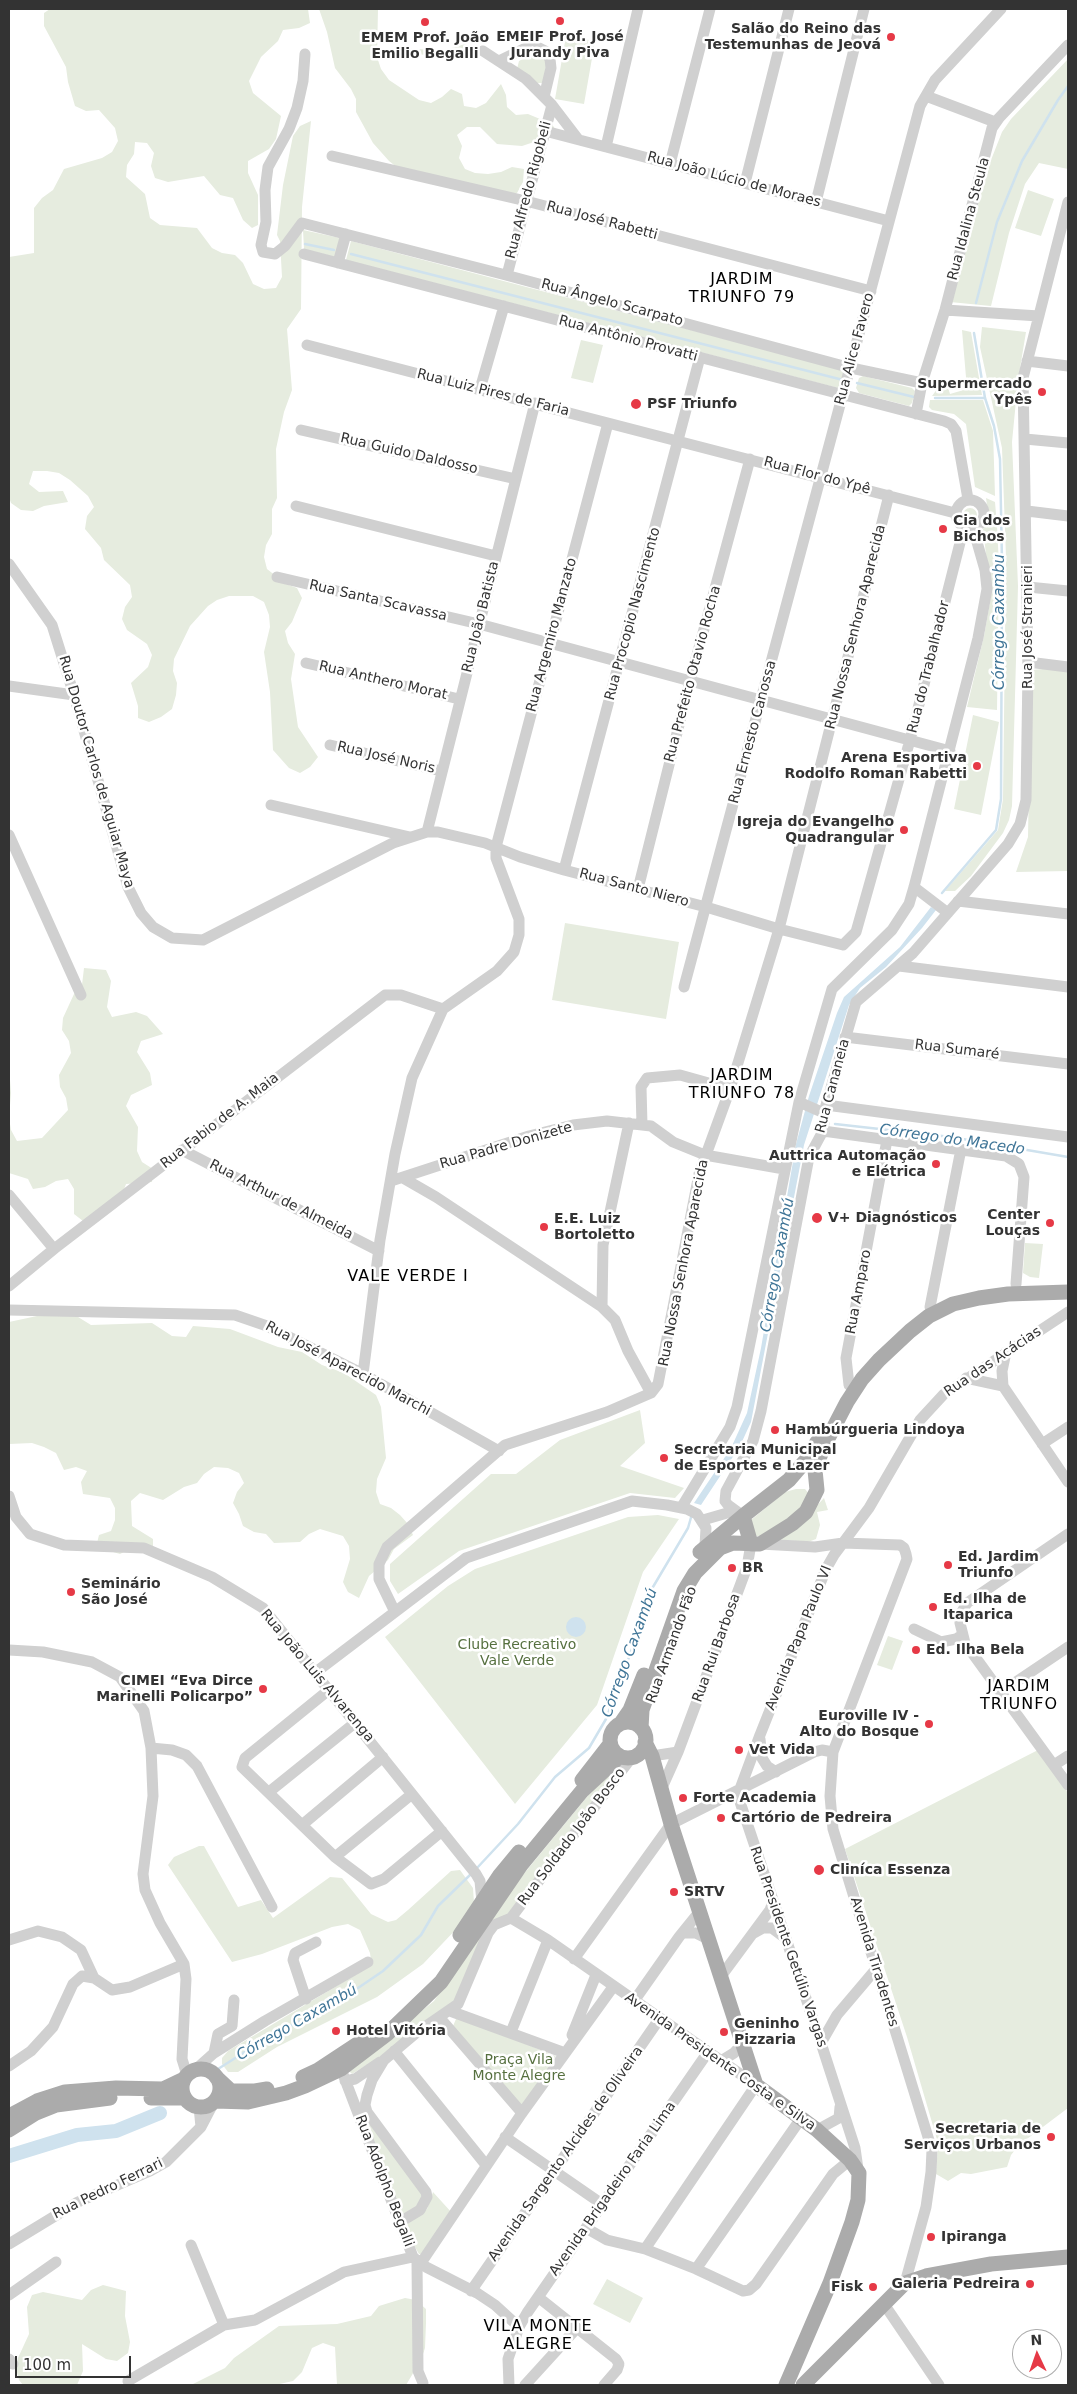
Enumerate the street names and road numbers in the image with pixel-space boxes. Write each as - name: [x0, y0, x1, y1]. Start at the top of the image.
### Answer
- street label: Rua Alfredo Rigobeli: [503, 119, 555, 261]
- street label: Rua João Lúcio de Moraes: [645, 149, 823, 211]
- street label: Rua Idalina Steula: [945, 156, 993, 282]
- street label: Rua José Rabetti: [545, 198, 659, 244]
- street label: Rua Ângelo Scarpato: [539, 276, 685, 330]
- street label: Rua Alice Favero: [832, 291, 878, 407]
- street label: Rua Antônio Provatti: [557, 312, 699, 366]
- street label: Rua Luiz Pires de Faria: [415, 366, 571, 420]
- street label: Rua Guido Daldosso: [339, 430, 479, 478]
- street label: Rua Flor do Ypê: [762, 454, 872, 498]
- street label: Rua Nossa Senhora Aparecida: [822, 523, 890, 731]
- street label: Rua Procopio Nascimento: [602, 526, 664, 702]
- street label: Rua Argemiro Manzato: [523, 556, 581, 714]
- street label: Rua João Batista: [459, 560, 503, 674]
- street label: Rua José Stranieri: [1020, 565, 1036, 689]
- street label: Rua Santa Scavassa: [307, 577, 449, 625]
- street label: Rua Prefeito Otavio Rocha: [661, 584, 725, 764]
- street label: Rua do Trabalhador: [904, 599, 954, 735]
- street label: Rua Doutor Carlos de Aguiar Maya: [55, 654, 137, 890]
- street label: Rua Anthero Morat: [317, 658, 449, 704]
- street label: Rua Ernesto Canossa: [726, 659, 780, 805]
- street label: Rua José Noris: [335, 739, 437, 777]
- street label: Rua Santo Niero: [577, 865, 691, 911]
- street label: Rua Sumaré: [914, 1036, 1000, 1064]
- street label: Rua Cananeia: [812, 1037, 854, 1135]
- street label: Rua Fabio de A. Maia: [158, 1070, 282, 1172]
- street label: Rua Padre Donizete: [438, 1119, 574, 1173]
- street label: Rua Arthur de Almeida: [206, 1156, 356, 1244]
- street label: Rua Nossa Senhora Aparecida: [656, 1158, 712, 1368]
- street label: Rua Amparo: [843, 1248, 875, 1336]
- street label: Rua José Aparecido Marchi: [262, 1318, 434, 1420]
- street label: Rua das Acácias: [941, 1323, 1045, 1401]
- street label: Avenida Papa Paulo VI: [762, 1563, 836, 1713]
- street label: Rua Armando Fão: [643, 1584, 701, 1706]
- street label: Rua Rui Barbosa: [690, 1591, 744, 1705]
- street label: Rua João Luis Alvarenga: [257, 1606, 377, 1746]
- street label: Rua Soldado João Bosco: [515, 1765, 629, 1909]
- street label: Rua Presidente Getúlio Vargas: [746, 1844, 830, 2050]
- street label: Avenida Tiradentes: [846, 1895, 902, 2029]
- street label: Avenida Presidente Costa e Silva: [621, 1989, 819, 2135]
- street label: Avenida Sargento Alcides de Oliveira: [485, 2043, 647, 2265]
- street label: Avenida Brigadeiro Faria Lima: [546, 2099, 680, 2279]
- street label: Rua Adolpho Begalli: [351, 2113, 417, 2249]
- street label: Rua Pedro Ferrari: [50, 2155, 166, 2223]

